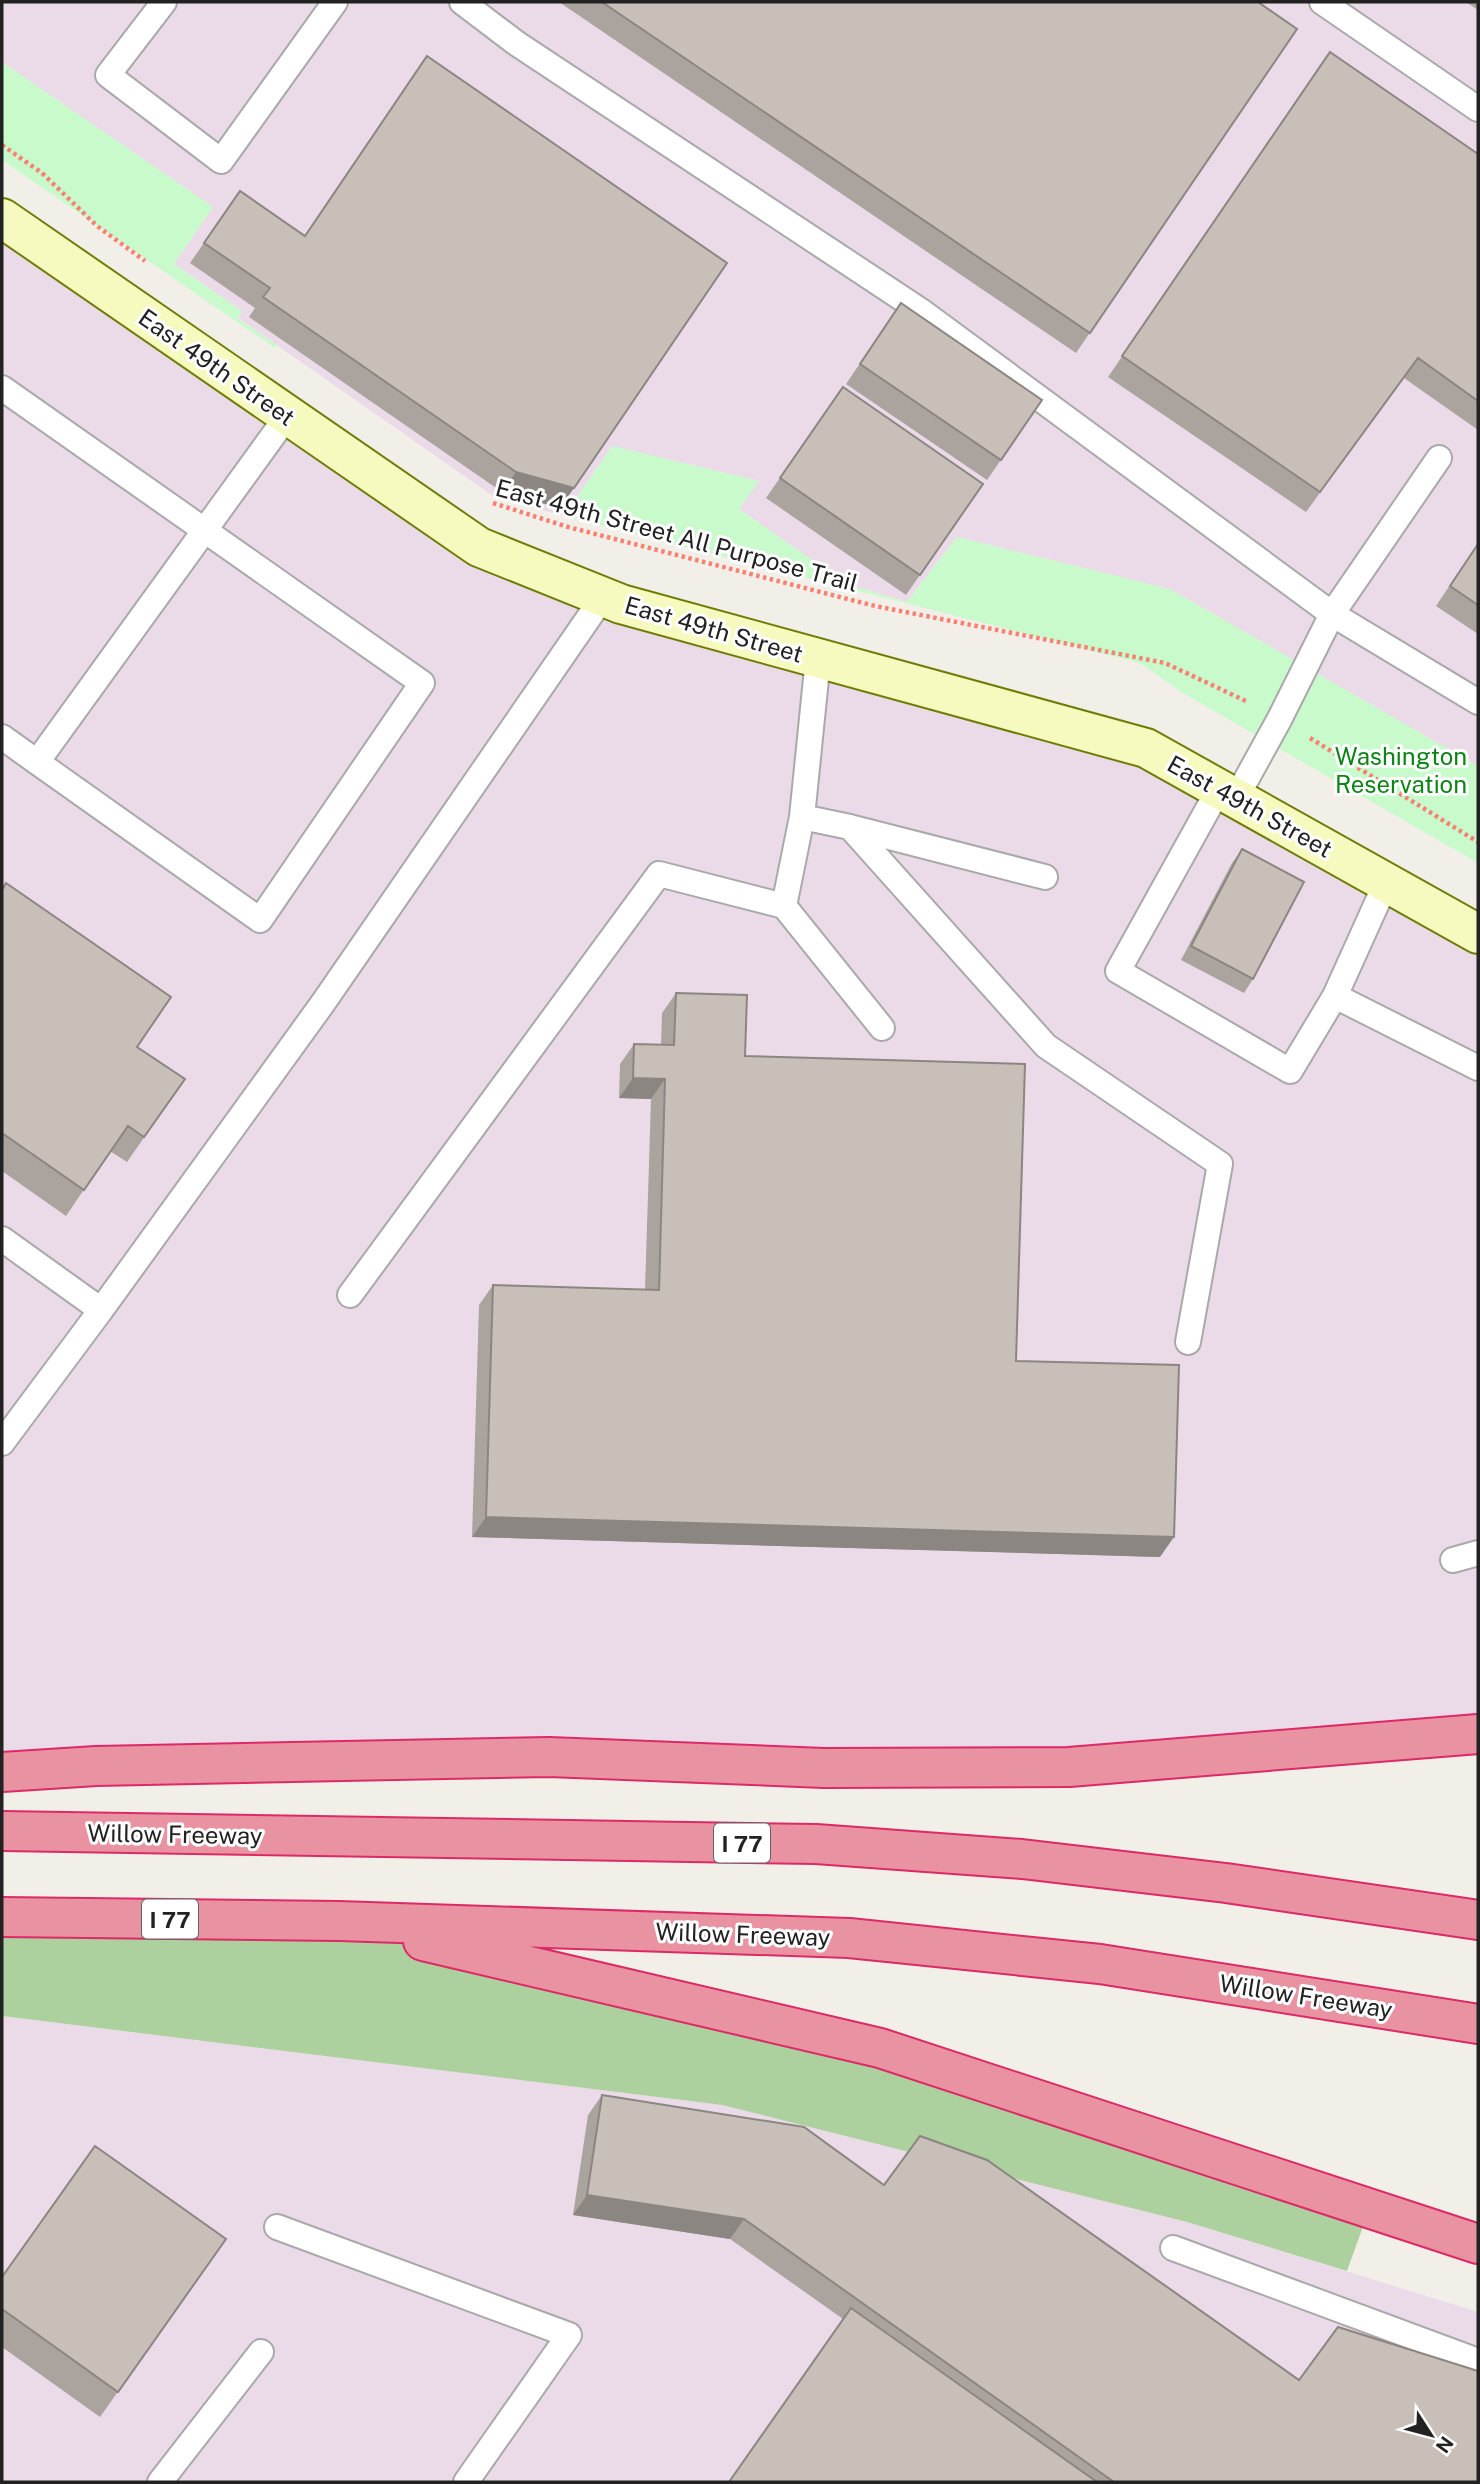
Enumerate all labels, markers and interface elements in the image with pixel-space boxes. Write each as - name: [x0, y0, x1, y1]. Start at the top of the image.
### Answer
- street label: East 49th Street: [134, 303, 300, 431]
- street label: East 49th Street All Purpose Trail: [493, 473, 861, 597]
- street label: East 49th Street: [622, 590, 806, 668]
- park label: Washington Reservation: [1335, 742, 1467, 798]
- street label: East 49th Street: [1163, 749, 1337, 863]
- street label: Willow Freeway: [87, 1818, 263, 1850]
- road number: I 77: [714, 1824, 770, 1862]
- road number: I 77: [142, 1900, 198, 1938]
- street label: Willow Freeway: [655, 1917, 831, 1951]
- street label: Willow Freeway: [1217, 1968, 1395, 2024]
- north arrow: [1396, 2400, 1466, 2470]
- text: N: [1431, 2433, 1458, 2457]

